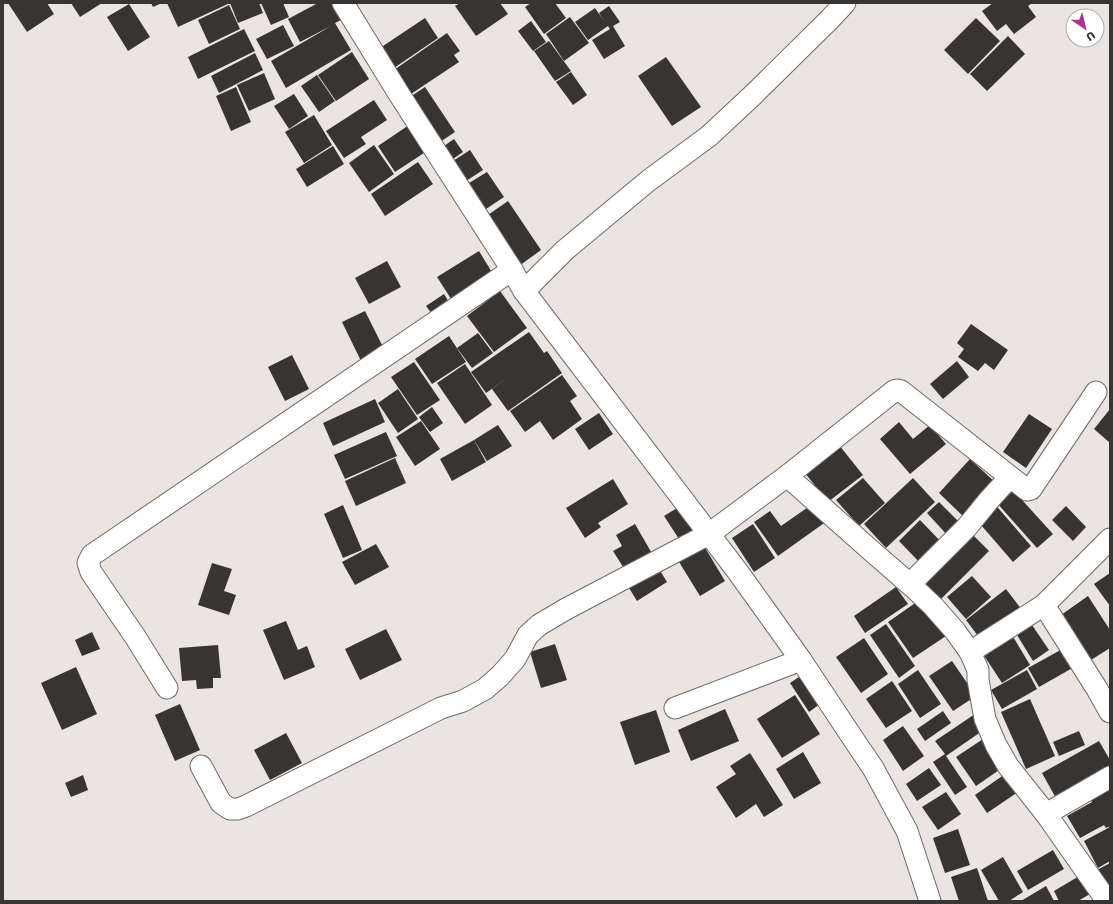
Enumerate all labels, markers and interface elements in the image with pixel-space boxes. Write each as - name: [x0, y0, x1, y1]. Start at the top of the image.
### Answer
- north arrow: [1065, 8, 1105, 48]
- text: U: [1083, 28, 1097, 43]

